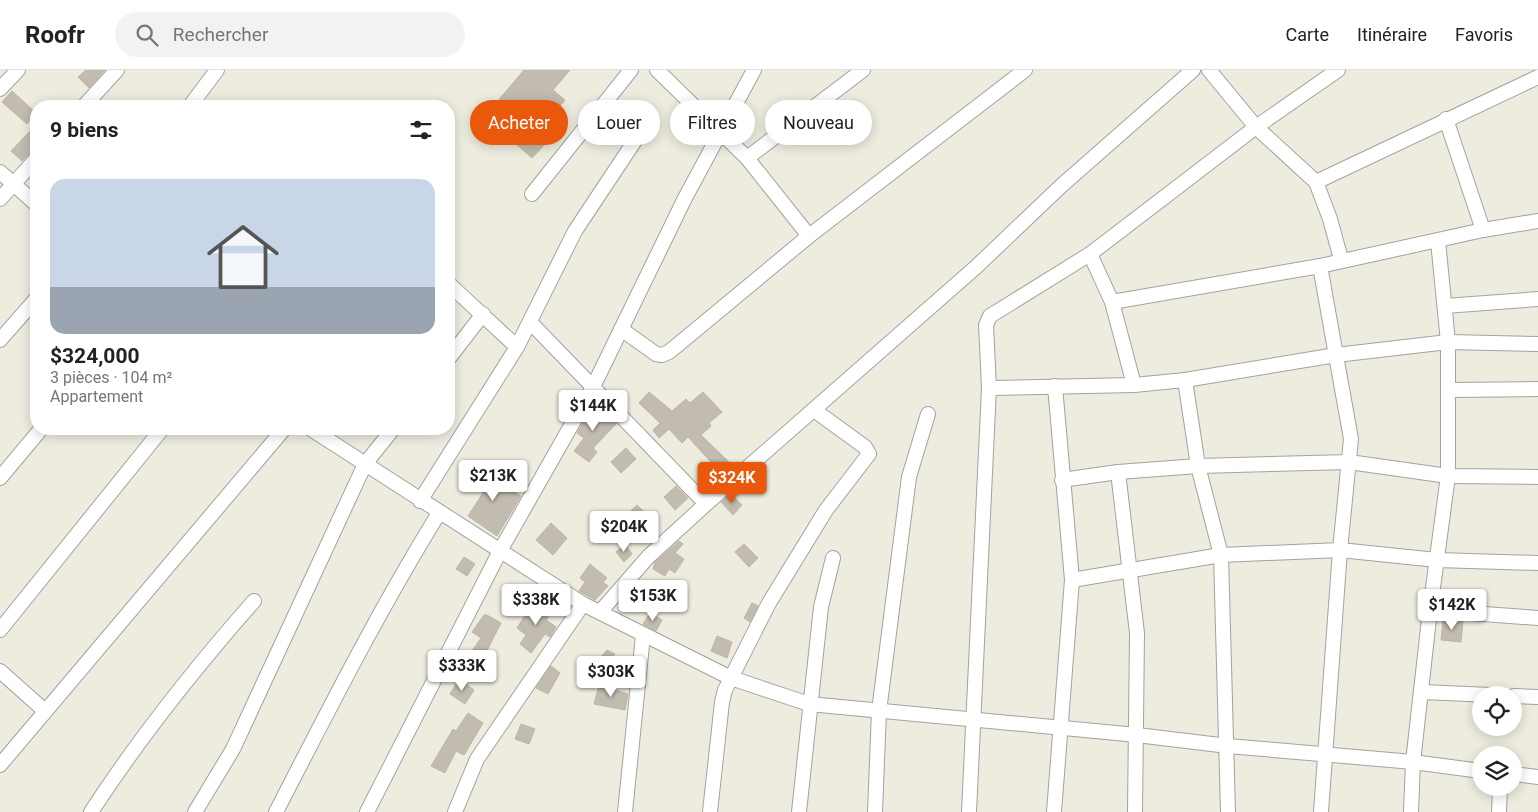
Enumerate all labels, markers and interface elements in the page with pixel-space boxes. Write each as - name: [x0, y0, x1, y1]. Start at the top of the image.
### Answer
- search box: [115, 12, 465, 57]
- text: Roofr: [25, 21, 85, 49]
- icon: search: [133, 21, 161, 49]
- text: Rechercher: [173, 23, 268, 46]
- text: Carte: [1286, 24, 1329, 45]
- text: Itinéraire: [1357, 24, 1427, 45]
- text: Favoris: [1455, 24, 1513, 45]
- chip: Acheter: [470, 100, 568, 145]
- chip: Louer: [578, 100, 660, 145]
- chip: Filtres: [670, 100, 755, 145]
- chip: Nouveau: [765, 100, 872, 145]
- icon: filters: [407, 116, 435, 144]
- text: 9 biens: [50, 118, 119, 142]
- icon: home: [198, 212, 288, 302]
- text: $324,000: [50, 344, 140, 368]
- text: 3 pièces · 104 m²: [50, 368, 172, 387]
- text: Appartement: [50, 387, 143, 406]
- pin: $144K: [558, 390, 628, 432]
- text: $144K: [570, 396, 616, 415]
- pin: $213K: [458, 460, 528, 502]
- pin: $324K: [697, 462, 767, 504]
- text: $213K: [470, 466, 516, 485]
- text: $324K: [709, 468, 755, 487]
- pin: $204K: [589, 510, 659, 553]
- text: $204K: [601, 517, 647, 536]
- pin: $153K: [618, 580, 688, 622]
- pin: $338K: [501, 584, 571, 626]
- text: $153K: [630, 586, 676, 605]
- pin: $142K: [1417, 588, 1487, 631]
- text: $338K: [513, 590, 559, 609]
- text: $142K: [1429, 595, 1475, 614]
- pin: $333K: [427, 650, 497, 692]
- text: $333K: [439, 656, 485, 675]
- pin: $303K: [576, 656, 646, 698]
- text: $303K: [588, 662, 634, 681]
- map controls: [1472, 686, 1522, 796]
- button: locate: [1472, 686, 1522, 736]
- button: layers: [1472, 746, 1522, 796]

